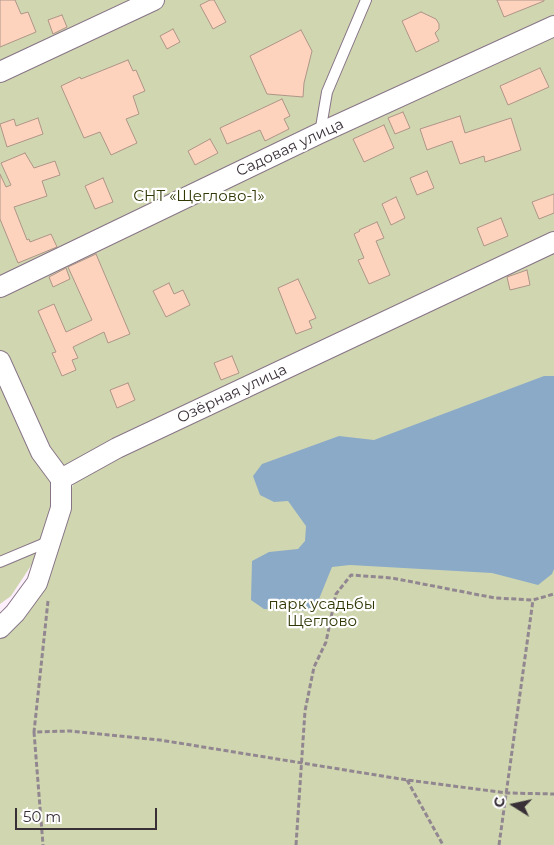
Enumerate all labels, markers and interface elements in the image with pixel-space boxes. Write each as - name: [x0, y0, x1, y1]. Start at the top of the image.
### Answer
- street label: Садовая улица: [233, 115, 347, 181]
- park label: СНТ «Щеглово-1»: [133, 188, 265, 206]
- street label: Озёрная улица: [174, 361, 290, 427]
- park label: парк усадьбы Щеглово: [269, 596, 375, 631]
- north arrow: [489, 780, 539, 830]
- text: С: [489, 796, 509, 809]
- scale bar: [18, 798, 160, 830]
- text: 50 m: [23, 807, 61, 826]

